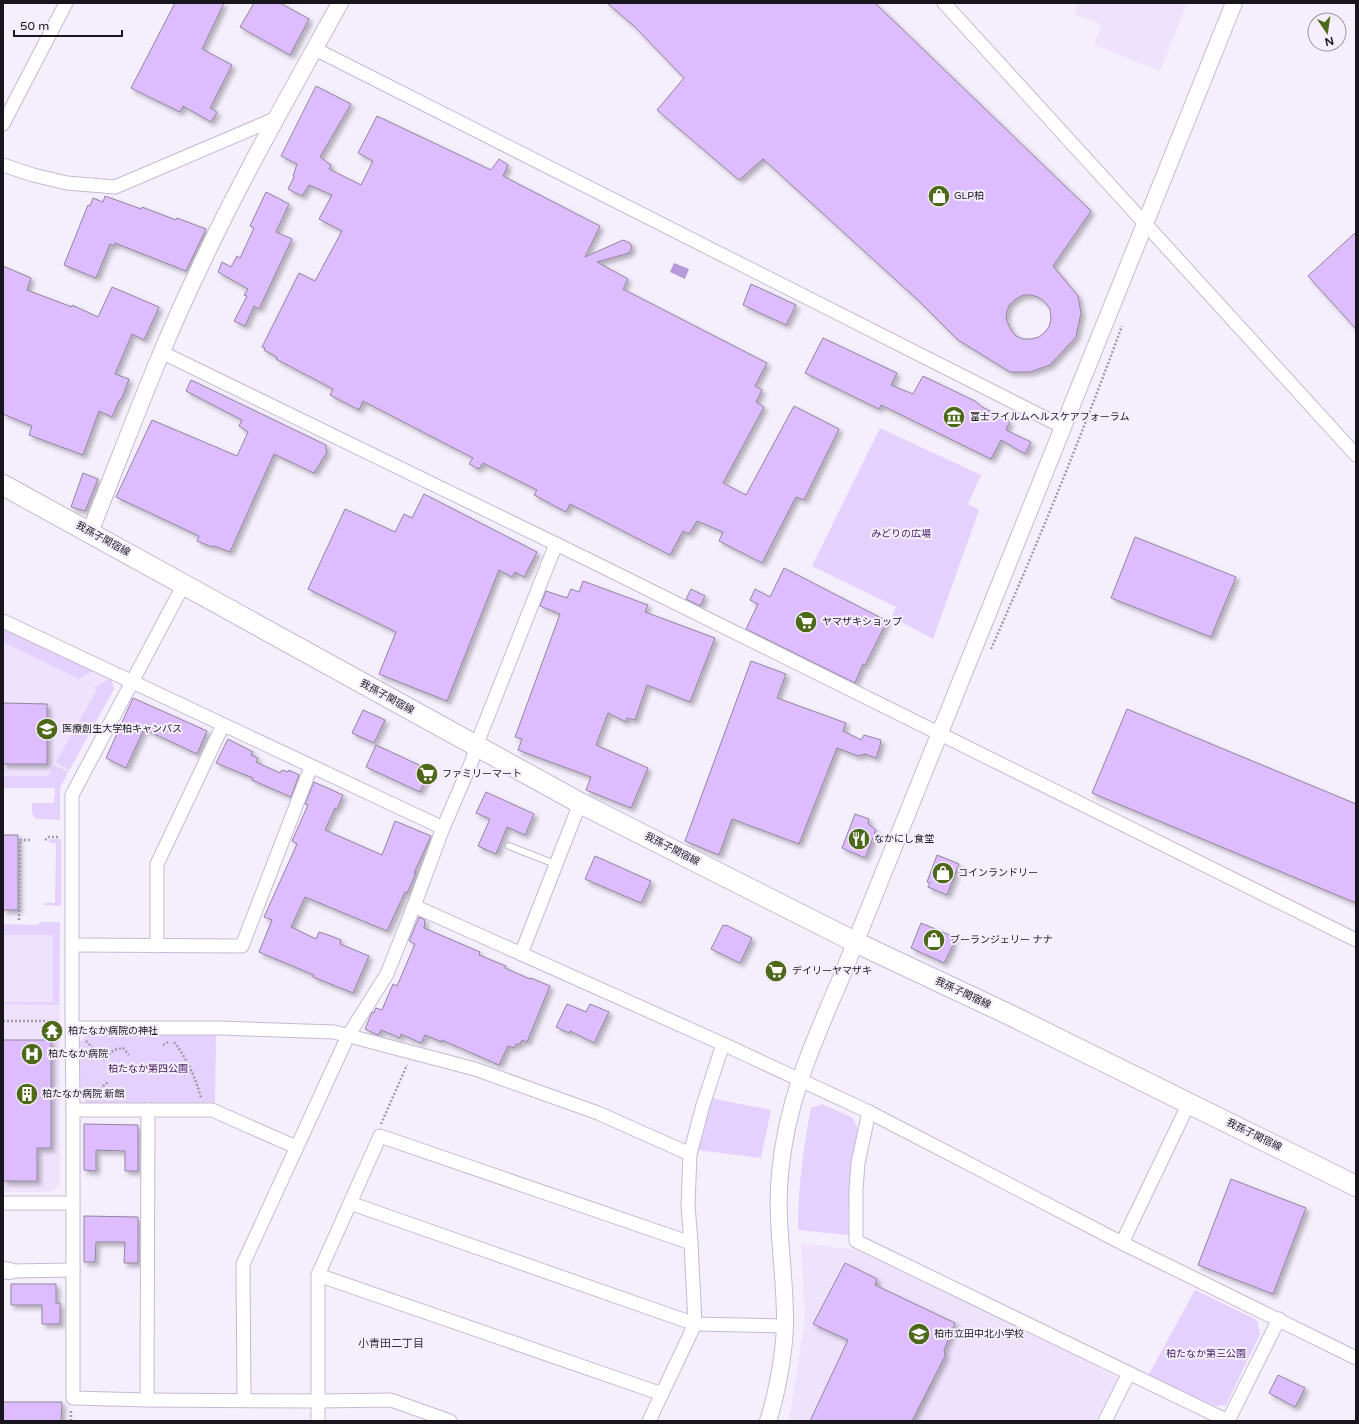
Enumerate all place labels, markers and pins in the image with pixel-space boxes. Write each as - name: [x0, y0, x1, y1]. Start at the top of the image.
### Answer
- shop icon: GLP柏: [926, 183, 952, 209]
- place label: GLP柏: [954, 190, 984, 202]
- museum icon: 富士フイルムヘルスケアフォーラム: [941, 404, 967, 430]
- place label: 富士フイルムヘルスケアフォーラム: [970, 411, 1130, 423]
- supermarket icon: ヤマザキショップ: [793, 609, 819, 635]
- place label: ヤマザキショップ: [822, 616, 902, 628]
- school or university icon: 医療創生大学柏キャンパス: [34, 716, 60, 742]
- place label: 医療創生大学柏キャンパス: [62, 723, 182, 735]
- supermarket icon: ファミリーマート: [414, 761, 440, 787]
- place label: ファミリーマート: [442, 768, 522, 780]
- restaurant icon: なかにし食堂: [846, 826, 872, 852]
- place label: なかにし食堂: [874, 833, 934, 845]
- shop icon: コインランドリー: [930, 860, 956, 886]
- place label: コインランドリー: [958, 867, 1038, 879]
- shop icon: ブーランジェリー ナナ: [921, 927, 947, 953]
- place label: ブーランジェリー ナナ: [950, 934, 1053, 946]
- supermarket icon: デイリーヤマザキ: [763, 958, 789, 984]
- place label: デイリーヤマザキ: [792, 965, 872, 977]
- temple icon: 柏たなか病院の神社: [39, 1018, 65, 1044]
- place label: 柏たなか病院の神社: [68, 1025, 158, 1037]
- hospital icon: 柏たなか病院: [19, 1041, 45, 1067]
- place label: 柏たなか病院: [48, 1048, 108, 1060]
- building icon: 柏たなか病院 新館: [14, 1081, 40, 1107]
- place label: 柏たなか病院 新館: [42, 1088, 125, 1100]
- school or university icon: 柏市立田中北小学校: [906, 1321, 932, 1347]
- place label: 柏市立田中北小学校: [934, 1328, 1024, 1340]

